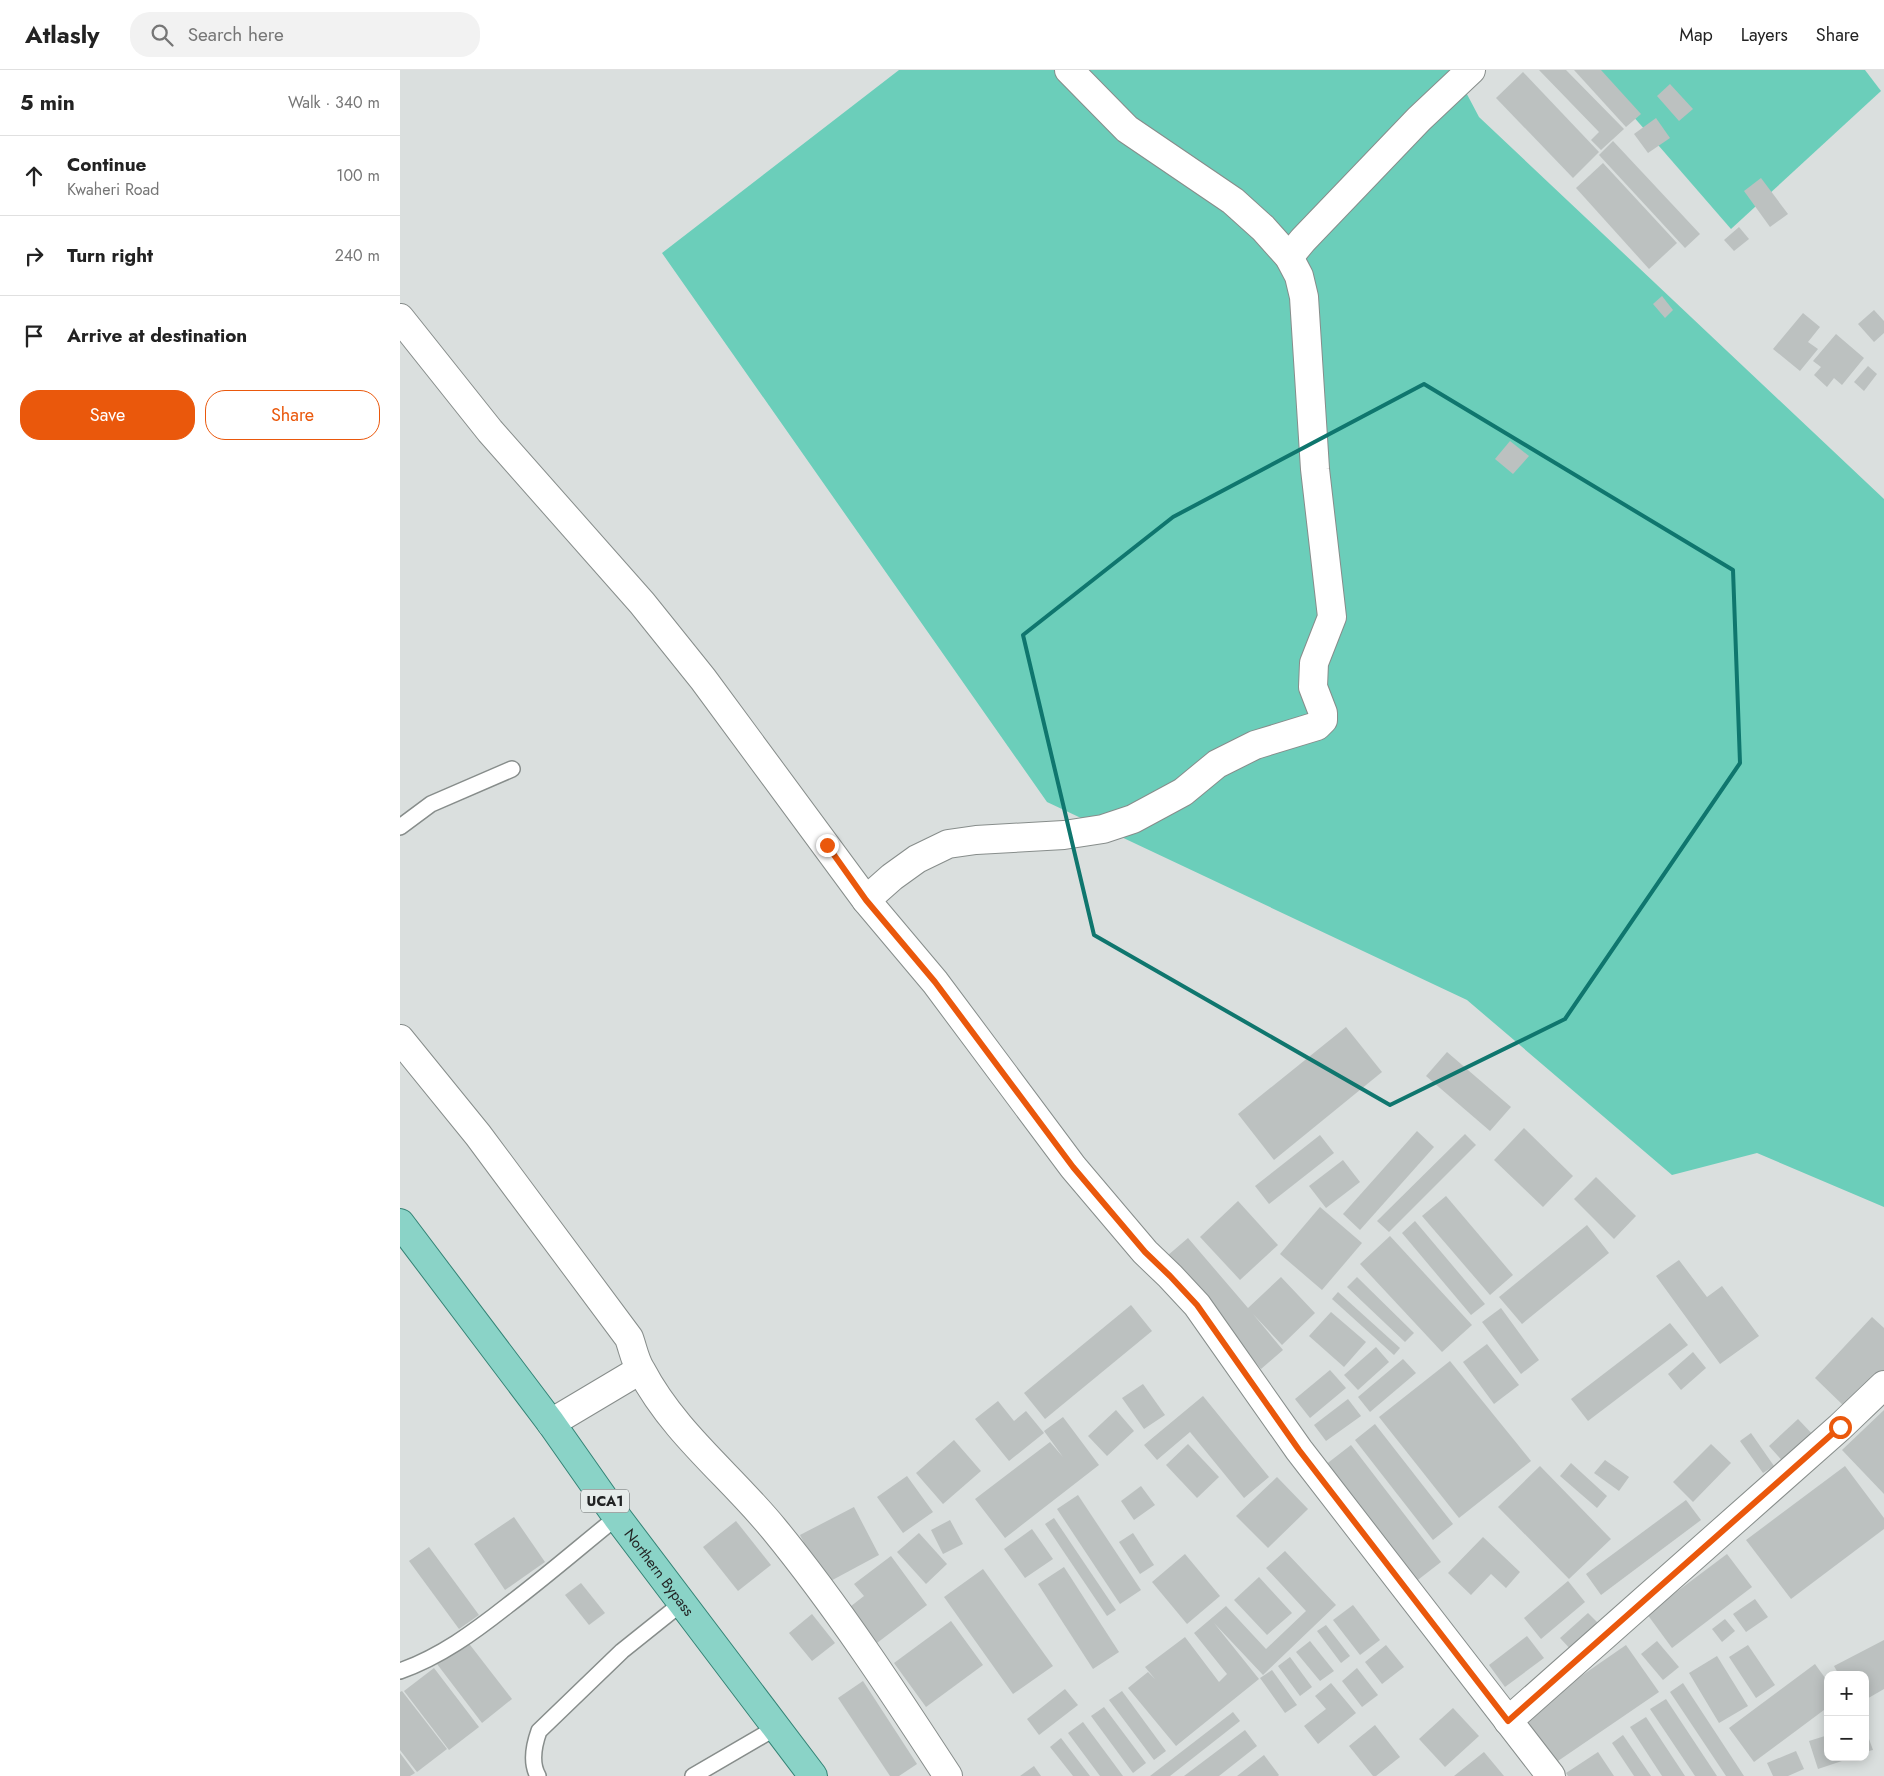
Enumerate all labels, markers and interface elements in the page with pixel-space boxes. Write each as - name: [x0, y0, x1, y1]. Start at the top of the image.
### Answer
- search box: [130, 12, 480, 57]
- text: Atlasly: [25, 17, 100, 52]
- icon: search: [148, 21, 176, 49]
- text: Search here: [188, 21, 284, 48]
- text: Map: [1679, 22, 1713, 48]
- text: Layers: [1741, 22, 1788, 48]
- text: Share: [1816, 22, 1859, 48]
- text: 5 min: [20, 88, 75, 118]
- text: Walk · 340 m: [288, 91, 380, 114]
- text: Continue: [67, 151, 146, 178]
- icon: ahead: [20, 162, 48, 190]
- text: 100 m: [336, 164, 380, 187]
- text: Kwaheri Road: [67, 178, 159, 201]
- icon: right: [20, 242, 48, 270]
- text: Turn right: [67, 242, 153, 269]
- text: 240 m: [335, 244, 380, 267]
- icon: arrive: [20, 322, 48, 350]
- text: Arrive at destination: [67, 322, 247, 349]
- button: Save: [20, 390, 195, 440]
- button: Share: [205, 390, 380, 440]
- route end: [816, 834, 839, 857]
- route start: [1829, 1416, 1852, 1439]
- road number: UCA1: [581, 1490, 629, 1512]
- street label: Northern Bypass: [619, 1524, 699, 1621]
- map controls: [1824, 1671, 1869, 1761]
- button: +: [1824, 1671, 1869, 1716]
- button: −: [1824, 1716, 1869, 1761]

